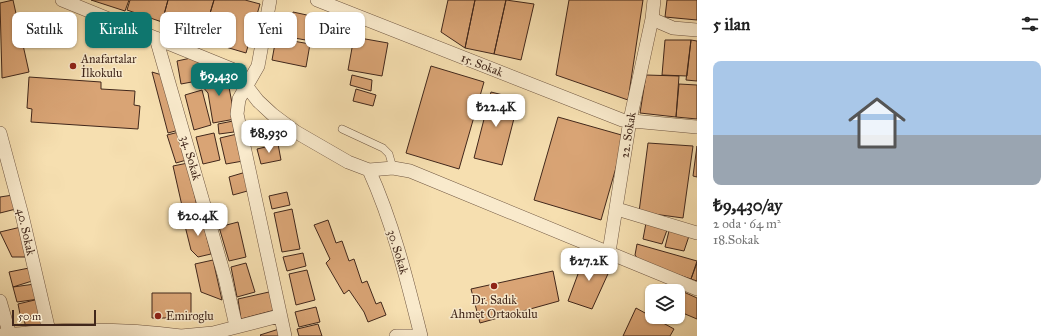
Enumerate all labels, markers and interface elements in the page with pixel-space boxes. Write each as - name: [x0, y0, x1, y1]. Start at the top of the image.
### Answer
- chip: Satılık: [12, 12, 77, 48]
- chip: Kiralık: [85, 12, 152, 48]
- chip: Filtreler: [160, 12, 236, 48]
- chip: Yeni: [244, 12, 297, 48]
- chip: Daire: [305, 12, 365, 48]
- icon: filters: [1019, 13, 1041, 35]
- text: 5 ilan: [713, 14, 750, 35]
- street label: 15. Sokak: [459, 51, 506, 80]
- place label: Anafartalar İlkokulu: [80, 52, 137, 80]
- marker: Anafartalar İlkokulu: [68, 61, 78, 71]
- pin: ₺9,430: [186, 63, 252, 97]
- text: ₺9,430: [200, 68, 238, 84]
- icon: home: [841, 87, 913, 159]
- pin: ₺22.4K: [463, 94, 529, 128]
- text: ₺22.4K: [476, 99, 516, 115]
- street label: 22. Sokak: [617, 111, 639, 159]
- pin: ₺8,930: [236, 120, 302, 154]
- text: ₺8,930: [250, 125, 288, 141]
- street label: 34. Sokak: [178, 134, 204, 182]
- text: ₺9,430/ay: [713, 195, 782, 216]
- pin: ₺20.4K: [165, 203, 231, 237]
- street label: 40. Sokak: [14, 207, 38, 257]
- text: ₺20.4K: [178, 208, 218, 224]
- text: 2 oda · 64 m²: [713, 216, 781, 232]
- street label: 30. Sokak: [385, 228, 412, 276]
- text: 18.Sokak: [713, 232, 759, 248]
- pin: ₺27.2K: [556, 248, 622, 282]
- text: ₺27.2K: [570, 253, 608, 269]
- marker: Dr. Sadık Ahmet Ortaokulu: [489, 281, 499, 291]
- map controls: [645, 284, 685, 324]
- button: layers: [645, 284, 685, 324]
- place label: Dr. Sadık Ahmet Ortaokulu: [449, 293, 538, 321]
- scale bar: [12, 308, 96, 327]
- place label: Emiroglu: [166, 309, 214, 324]
- text: 50 m: [18, 310, 41, 323]
- marker: Emiroglu: [153, 311, 163, 321]

